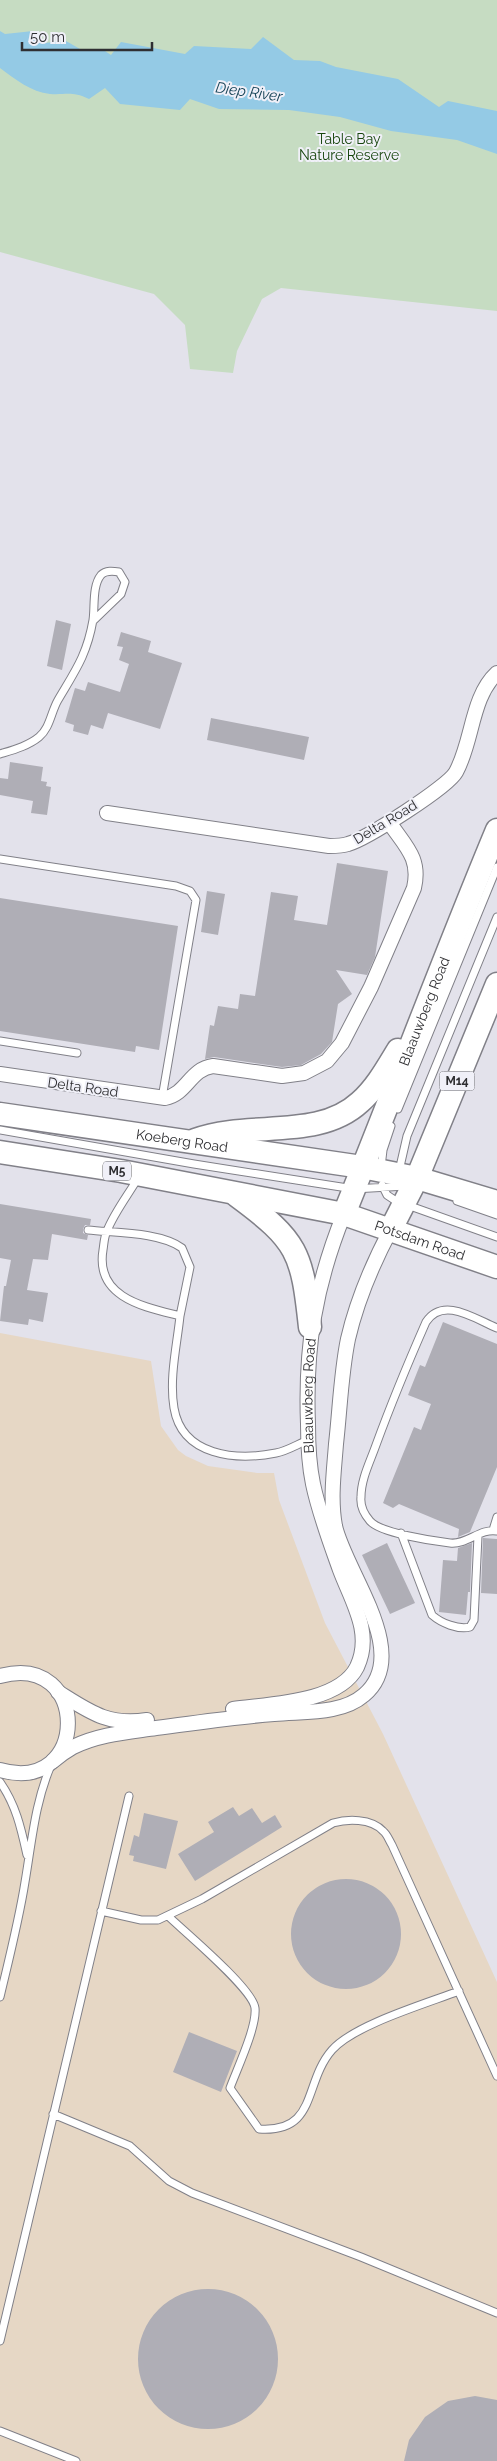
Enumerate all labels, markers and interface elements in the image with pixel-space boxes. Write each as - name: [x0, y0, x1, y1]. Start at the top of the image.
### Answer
- scale bar: [22, 20, 152, 52]
- text: 50 m: [30, 28, 65, 46]
- water label: Diep River: [215, 78, 284, 106]
- park label: Table Bay Nature Reserve: [299, 131, 399, 163]
- street label: Delta Road: [350, 797, 420, 847]
- street label: Blaauwberg Road: [396, 955, 453, 1068]
- road number: M14: [440, 1072, 474, 1090]
- street label: Delta Road: [46, 1074, 120, 1100]
- street label: Koeberg Road: [135, 1126, 229, 1155]
- road number: M5: [103, 1162, 131, 1180]
- street label: Potsdam Road: [373, 1217, 467, 1263]
- street label: Blaauwberg Road: [299, 1337, 319, 1454]

